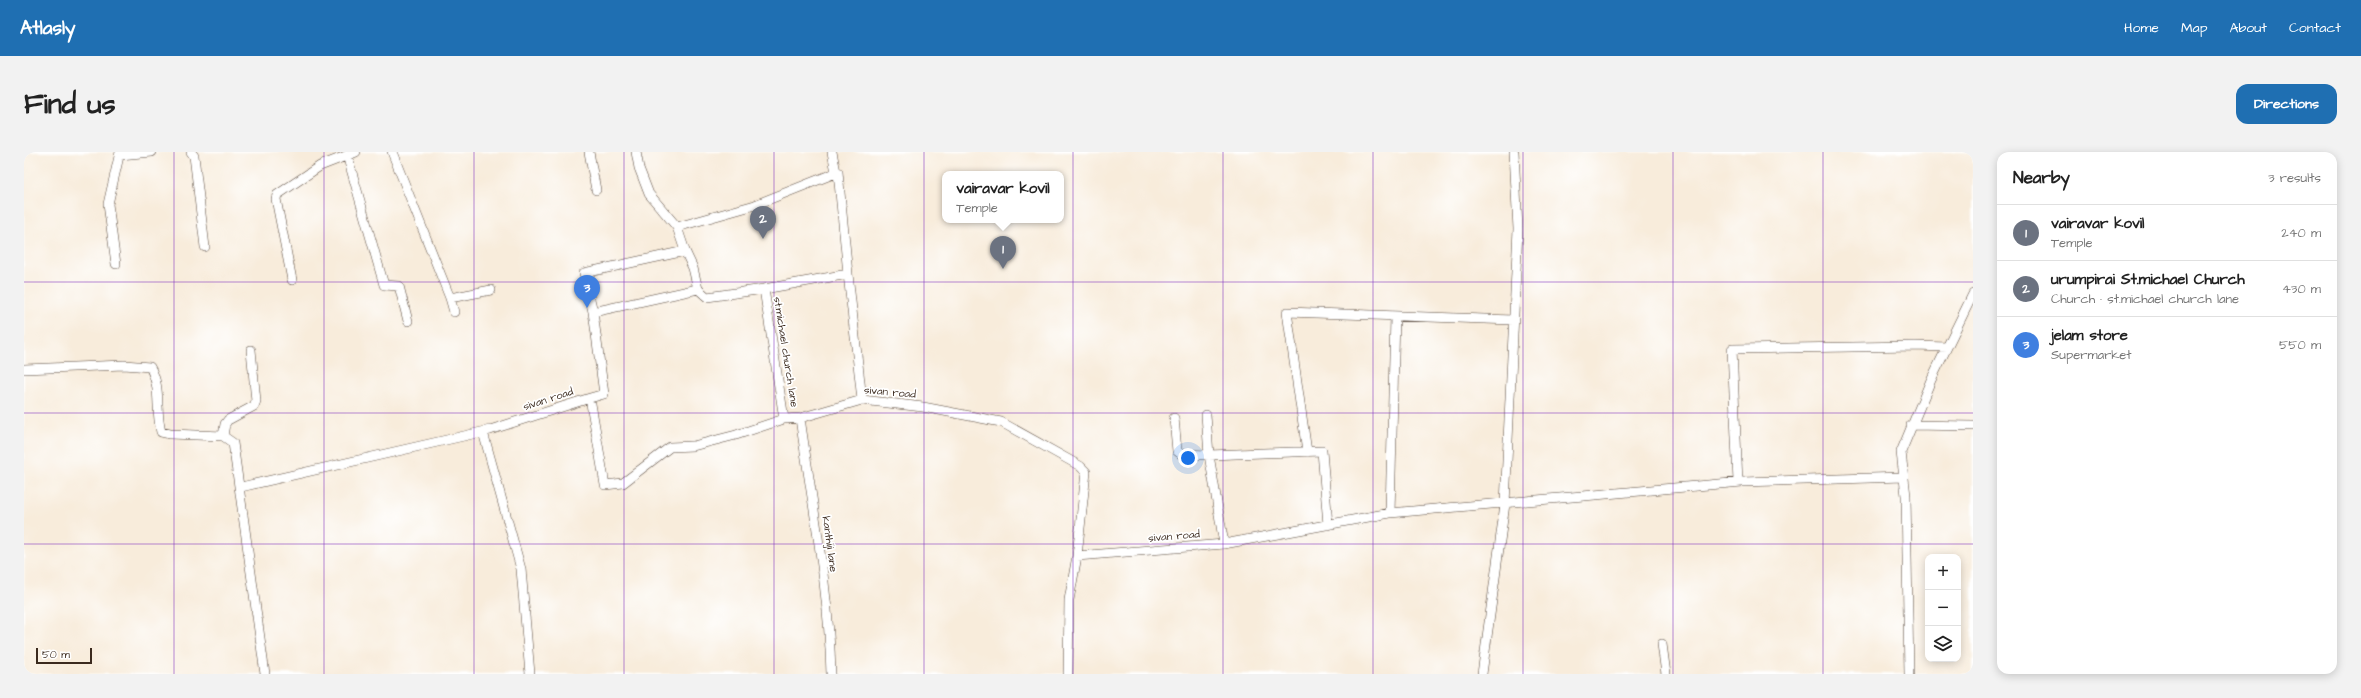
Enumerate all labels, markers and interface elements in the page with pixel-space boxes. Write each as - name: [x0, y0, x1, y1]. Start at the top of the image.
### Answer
- text: Atlasly: [20, 15, 75, 42]
- text: Home: [2124, 18, 2159, 38]
- text: Map: [2181, 18, 2207, 38]
- text: About: [2229, 18, 2267, 38]
- text: Contact: [2289, 18, 2341, 38]
- button: Directions: [2236, 84, 2337, 124]
- text: Find us: [24, 85, 115, 124]
- text: Nearby: [2013, 166, 2070, 190]
- text: 3 results: [2268, 169, 2321, 187]
- popup: [942, 171, 1064, 223]
- text: vairavar kovil: [956, 178, 1050, 199]
- text: Temple: [956, 199, 998, 217]
- pin: 2: [750, 206, 776, 239]
- text: vairavar kovil: [2051, 213, 2144, 234]
- text: 1: [2025, 224, 2027, 242]
- text: 240 m: [2281, 224, 2321, 242]
- text: Temple: [2051, 234, 2093, 252]
- pin: 1: [990, 236, 1016, 269]
- text: urumpirai St.michael Church: [2051, 269, 2245, 290]
- pin: 3: [574, 275, 600, 308]
- text: 2: [2022, 280, 2030, 298]
- text: 430 m: [2282, 280, 2321, 298]
- text: Church · st.michael church lane: [2051, 290, 2239, 308]
- street label: st.michael church lane: [770, 296, 802, 408]
- text: jelam store: [2051, 325, 2128, 346]
- text: 3: [2023, 336, 2029, 354]
- text: 550 m: [2279, 336, 2321, 354]
- text: Supermarket: [2051, 346, 2132, 364]
- street label: sivan road: [863, 382, 917, 402]
- street label: sivan road: [521, 384, 575, 414]
- your location: [1178, 448, 1198, 468]
- street label: kanthiji lane: [819, 515, 841, 573]
- street label: sivan road: [1147, 526, 1201, 546]
- map controls: [1925, 554, 1961, 662]
- button: +: [1925, 554, 1961, 590]
- button: −: [1925, 590, 1961, 626]
- button: layers: [1925, 626, 1961, 662]
- scale bar: [36, 646, 92, 665]
- text: 50 m: [42, 647, 70, 662]

